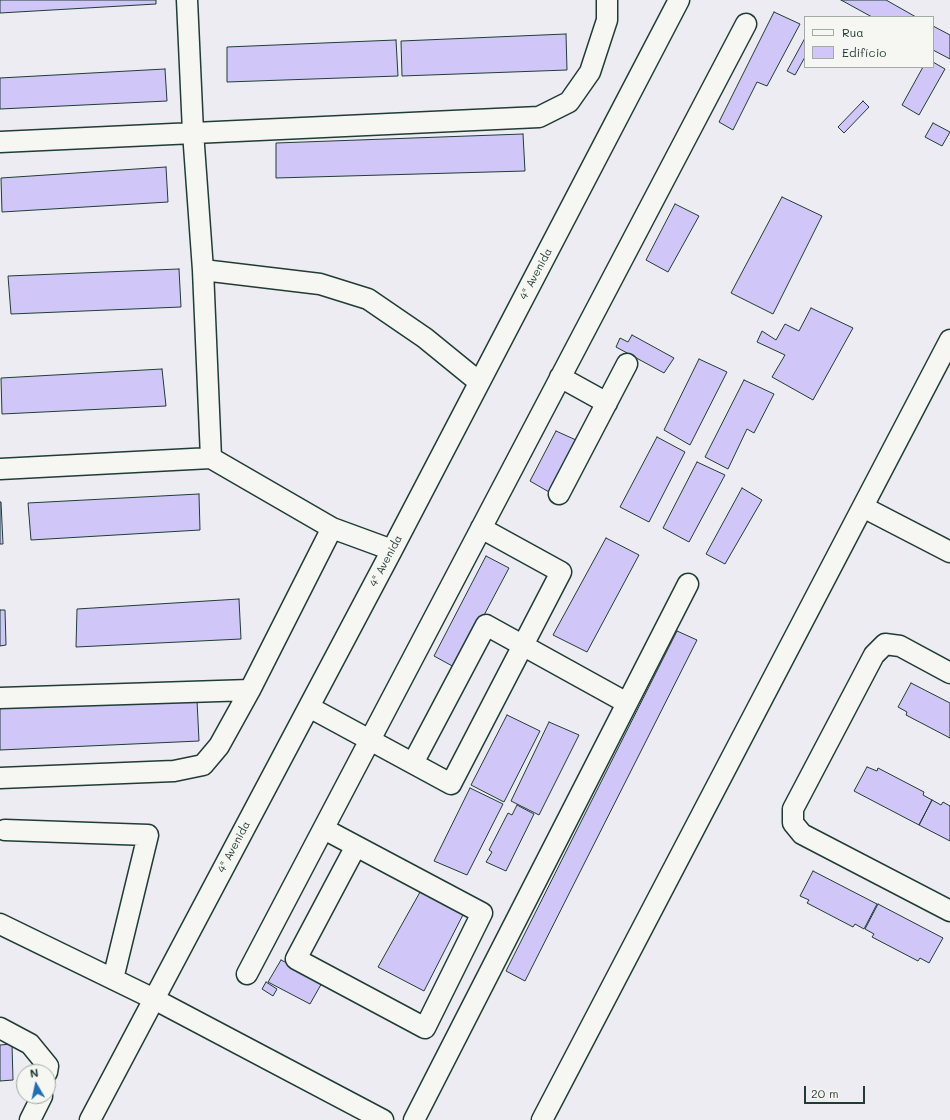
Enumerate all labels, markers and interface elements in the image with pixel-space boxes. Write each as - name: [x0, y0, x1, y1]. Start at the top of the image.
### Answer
- legend: [804, 16, 934, 68]
- text: Rua: [842, 24, 864, 40]
- text: Edifício: [842, 44, 886, 60]
- street label: 4ª Avenida: [517, 246, 555, 302]
- street label: 4ª Avenida: [367, 533, 405, 589]
- street label: 4ª Avenida: [215, 819, 253, 875]
- north arrow: [16, 1064, 56, 1104]
- text: N: [29, 1065, 39, 1081]
- scale bar: [806, 1078, 867, 1104]
- text: 20 m: [811, 1085, 839, 1101]

